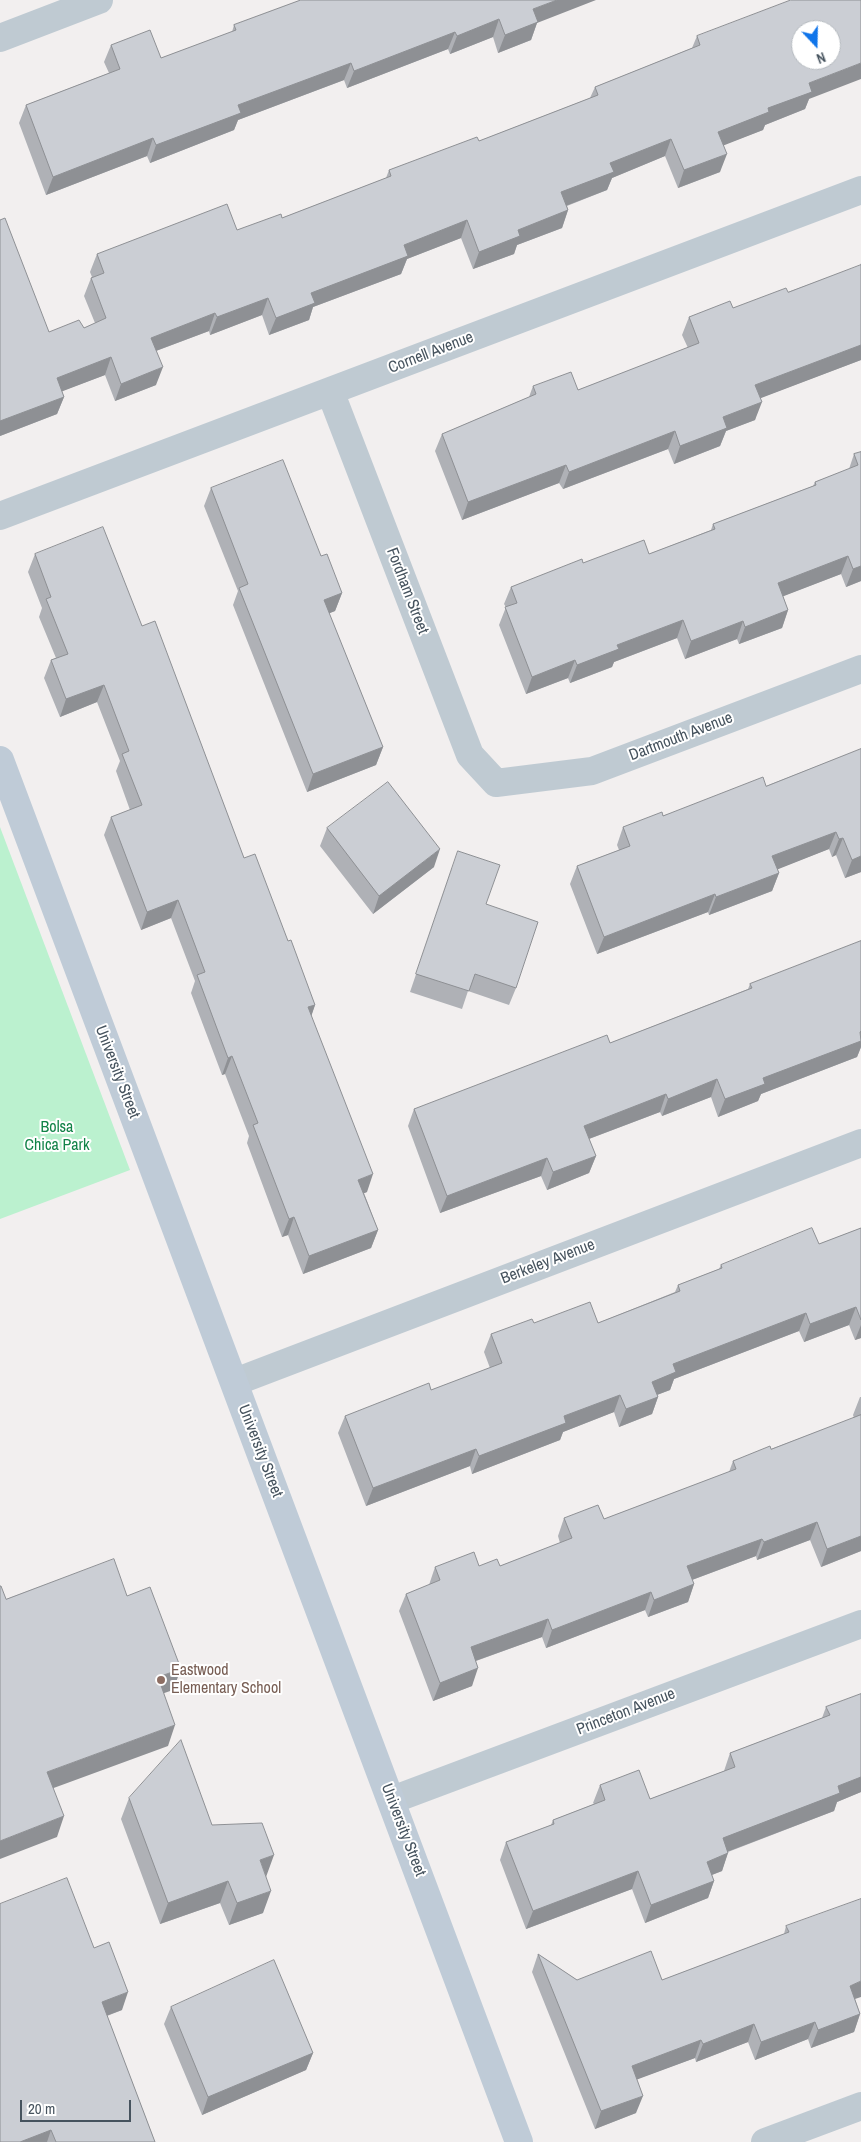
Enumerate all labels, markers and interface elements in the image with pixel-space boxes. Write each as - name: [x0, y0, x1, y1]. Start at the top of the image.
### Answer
- north arrow: [791, 20, 841, 70]
- text: N: [814, 48, 828, 68]
- street label: Cornell Avenue: [386, 328, 476, 378]
- street label: Fordham Street: [382, 545, 432, 637]
- street label: Dartmouth Avenue: [627, 708, 735, 766]
- street label: University Street: [91, 1023, 143, 1121]
- park label: Bolsa Chica Park: [25, 1118, 89, 1156]
- street label: Berkeley Avenue: [498, 1235, 598, 1289]
- street label: University Street: [234, 1402, 286, 1500]
- place label: Eastwood Elementary School: [171, 1661, 281, 1699]
- marker: Eastwood Elementary School: [155, 1674, 167, 1686]
- street label: Princeton Avenue: [574, 1684, 678, 1740]
- street label: University Street: [377, 1781, 429, 1879]
- scale bar: [22, 2090, 134, 2122]
- text: 20 m: [28, 2098, 55, 2119]

